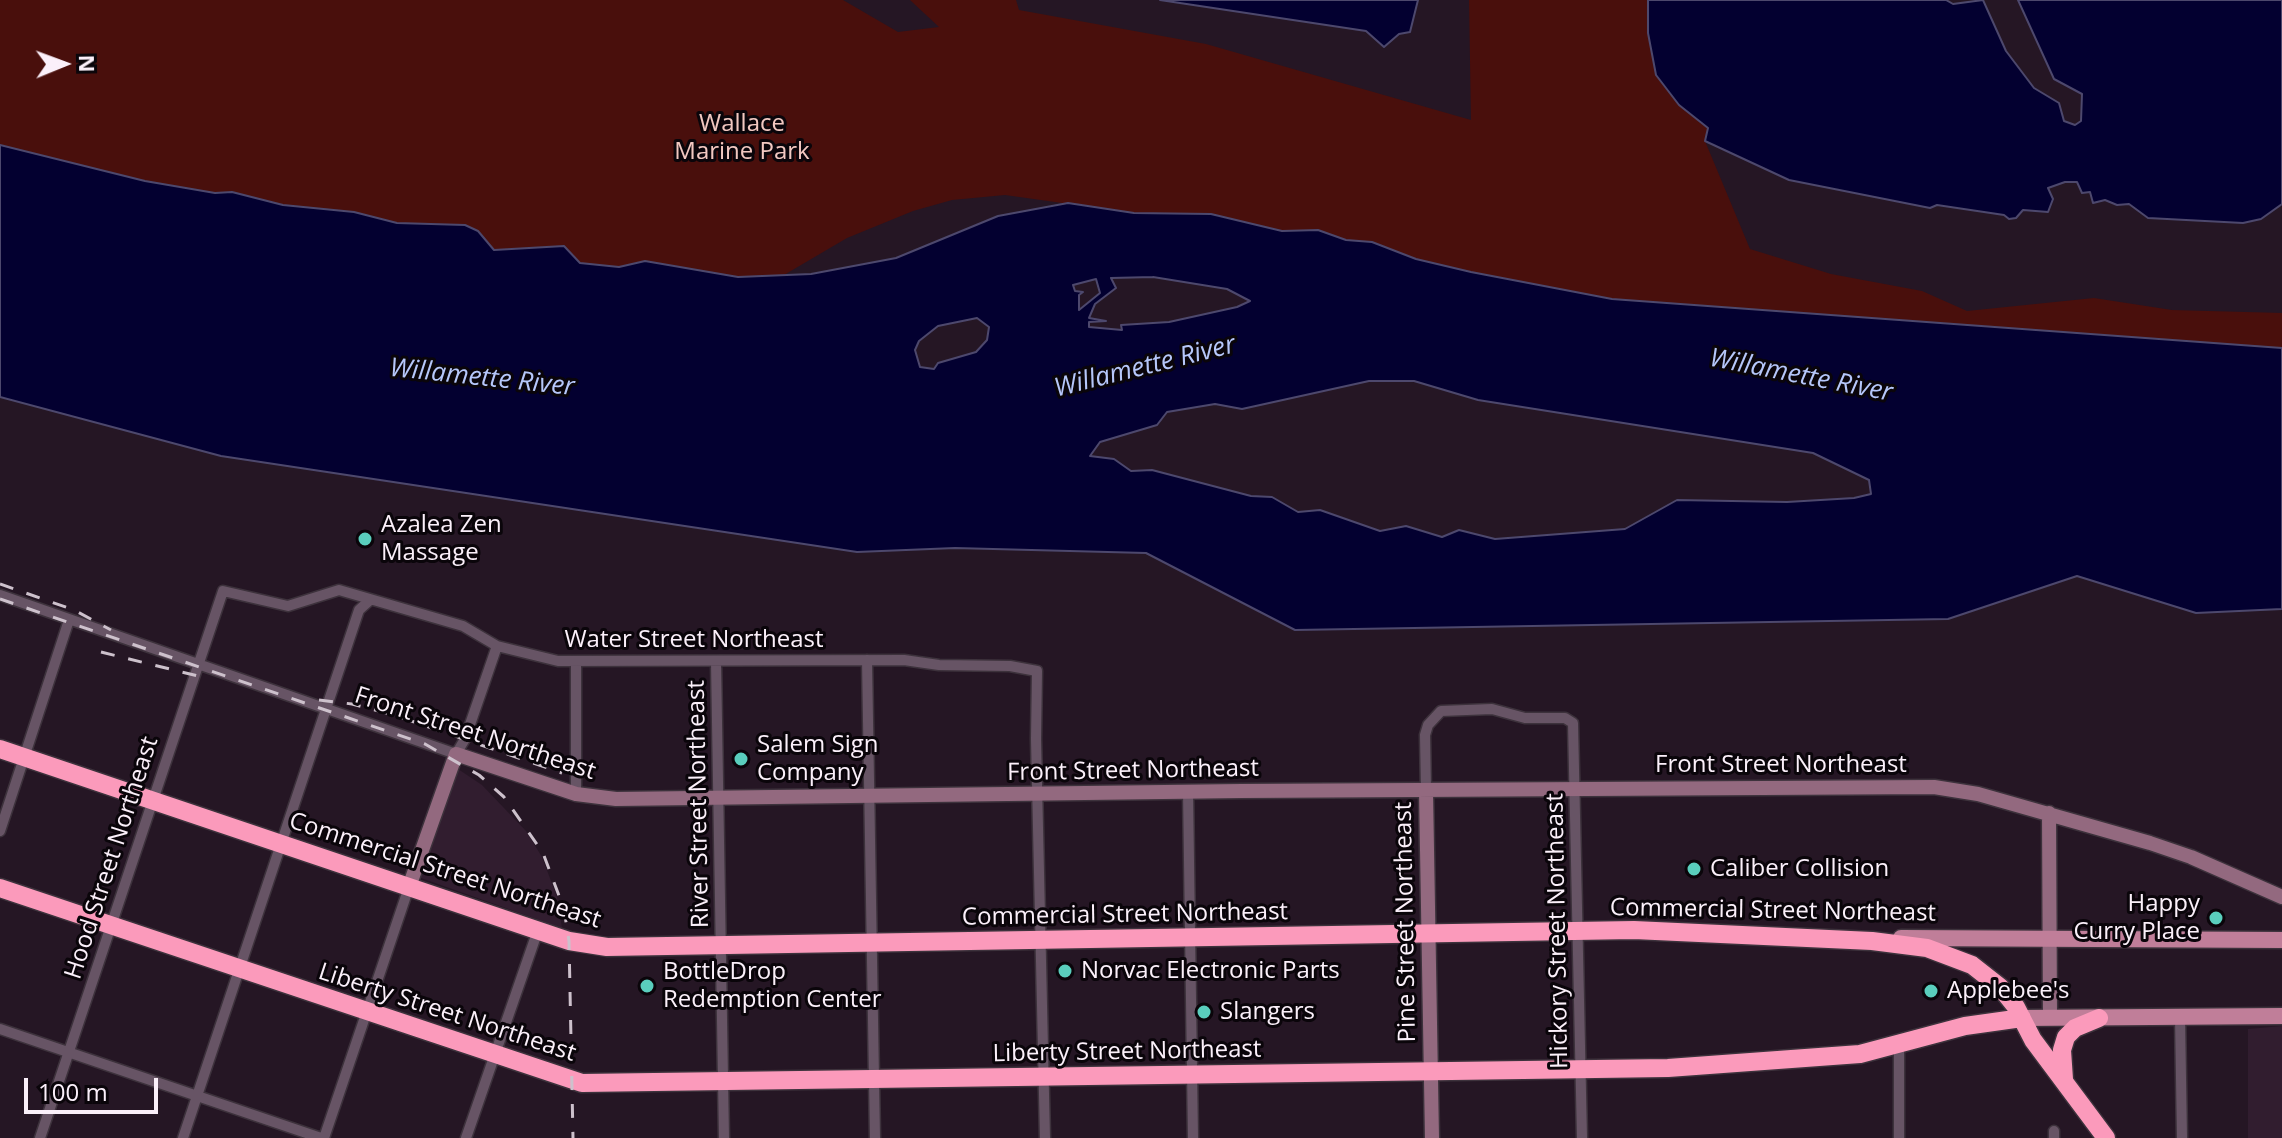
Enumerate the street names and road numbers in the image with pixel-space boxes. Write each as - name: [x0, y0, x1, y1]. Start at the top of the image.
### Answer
- street label: Water Street Northeast: [564, 626, 824, 654]
- street label: River Street Northeast: [682, 680, 716, 928]
- street label: Front Street Northeast: [351, 681, 599, 787]
- street label: Hood Street Northeast: [59, 733, 165, 983]
- street label: Front Street Northeast: [1655, 751, 1907, 779]
- street label: Front Street Northeast: [1007, 754, 1259, 788]
- street label: Hickory Street Northeast: [1541, 793, 1575, 1069]
- street label: Pine Street Northeast: [1390, 801, 1422, 1043]
- street label: Commercial Street Northeast: [285, 807, 605, 935]
- street label: Commercial Street Northeast: [1610, 894, 1936, 928]
- street label: Commercial Street Northeast: [962, 898, 1288, 932]
- street label: Liberty Street Northeast: [315, 958, 579, 1068]
- street label: Liberty Street Northeast: [992, 1035, 1262, 1069]

